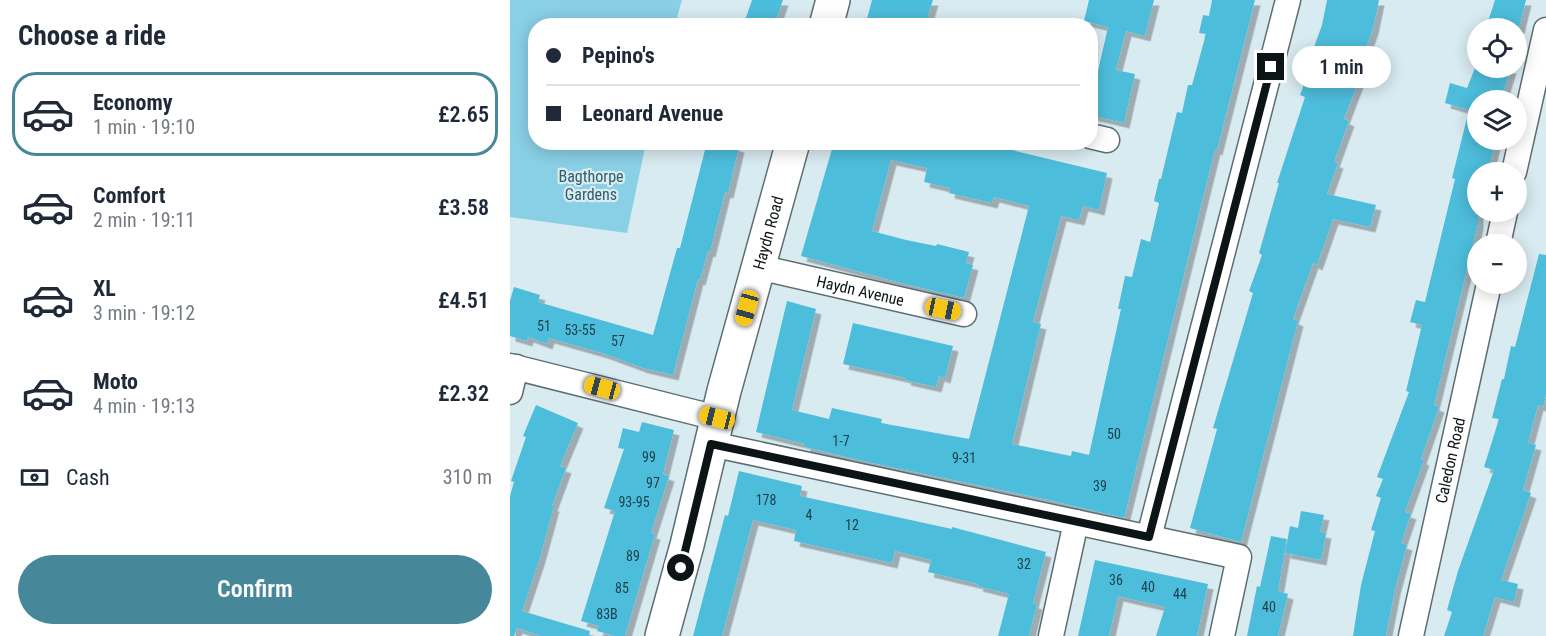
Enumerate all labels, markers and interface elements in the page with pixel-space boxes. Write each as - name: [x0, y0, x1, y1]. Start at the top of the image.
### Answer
- map controls: [1467, 18, 1527, 294]
- button: locate: [1467, 18, 1527, 78]
- text: Choose a ride: [18, 20, 166, 52]
- text: Pepino's: [582, 43, 655, 68]
- callout: 1 min: [1292, 46, 1391, 88]
- route end: [1257, 53, 1284, 80]
- text: 1 min: [1319, 55, 1364, 79]
- icon: car: [21, 87, 75, 141]
- text: Economy: [93, 90, 173, 115]
- button: layers: [1467, 90, 1527, 150]
- text: Leonard Avenue: [582, 101, 723, 126]
- text: £2.65: [438, 102, 489, 127]
- text: 1 min · 19:10: [93, 115, 195, 139]
- button: +: [1467, 162, 1527, 222]
- park label: Bagthorpe Gardens: [558, 167, 624, 204]
- icon: car: [21, 180, 75, 234]
- text: Comfort: [93, 183, 166, 208]
- street label: Haydn Road: [749, 194, 788, 272]
- text: £3.58: [438, 195, 489, 220]
- text: 2 min · 19:11: [93, 208, 195, 232]
- button: −: [1467, 234, 1527, 294]
- street label: Haydn Avenue: [815, 272, 906, 310]
- icon: car: [21, 273, 75, 327]
- text: XL: [93, 276, 116, 301]
- text: £4.51: [438, 288, 489, 313]
- car: [733, 288, 761, 328]
- car: [924, 296, 962, 322]
- text: 3 min · 19:12: [93, 301, 195, 325]
- house number: 51: [537, 318, 551, 334]
- house number: 53-55: [564, 322, 596, 338]
- house number: 57: [611, 333, 625, 349]
- icon: car: [21, 366, 75, 420]
- text: Moto: [93, 369, 138, 394]
- car: [582, 375, 622, 401]
- text: £2.32: [438, 381, 489, 406]
- text: 4 min · 19:13: [93, 394, 195, 418]
- car: [697, 405, 737, 431]
- street label: Caledon Road: [1432, 416, 1469, 505]
- house number: 50: [1107, 426, 1121, 442]
- house number: 1-7: [832, 433, 850, 449]
- house number: 99: [642, 449, 656, 465]
- house number: 9-31: [952, 450, 976, 466]
- icon: cash: [18, 461, 51, 494]
- text: Cash: [66, 465, 110, 490]
- text: 310 m: [443, 465, 492, 489]
- house number: 97: [646, 475, 660, 491]
- house number: 39: [1093, 478, 1107, 494]
- house number: 178: [756, 492, 776, 508]
- house number: 93-95: [618, 494, 650, 510]
- house number: 4: [806, 507, 813, 523]
- house number: 12: [845, 517, 859, 533]
- house number: 89: [626, 548, 640, 564]
- route start: [667, 554, 694, 581]
- button: Confirm: [18, 555, 492, 624]
- house number: 32: [1017, 556, 1031, 572]
- house number: 36: [1109, 572, 1123, 588]
- house number: 40: [1141, 579, 1155, 595]
- house number: 85: [615, 580, 629, 596]
- house number: 44: [1173, 586, 1187, 602]
- house number: 40: [1262, 599, 1276, 615]
- house number: 83B: [596, 606, 618, 622]

